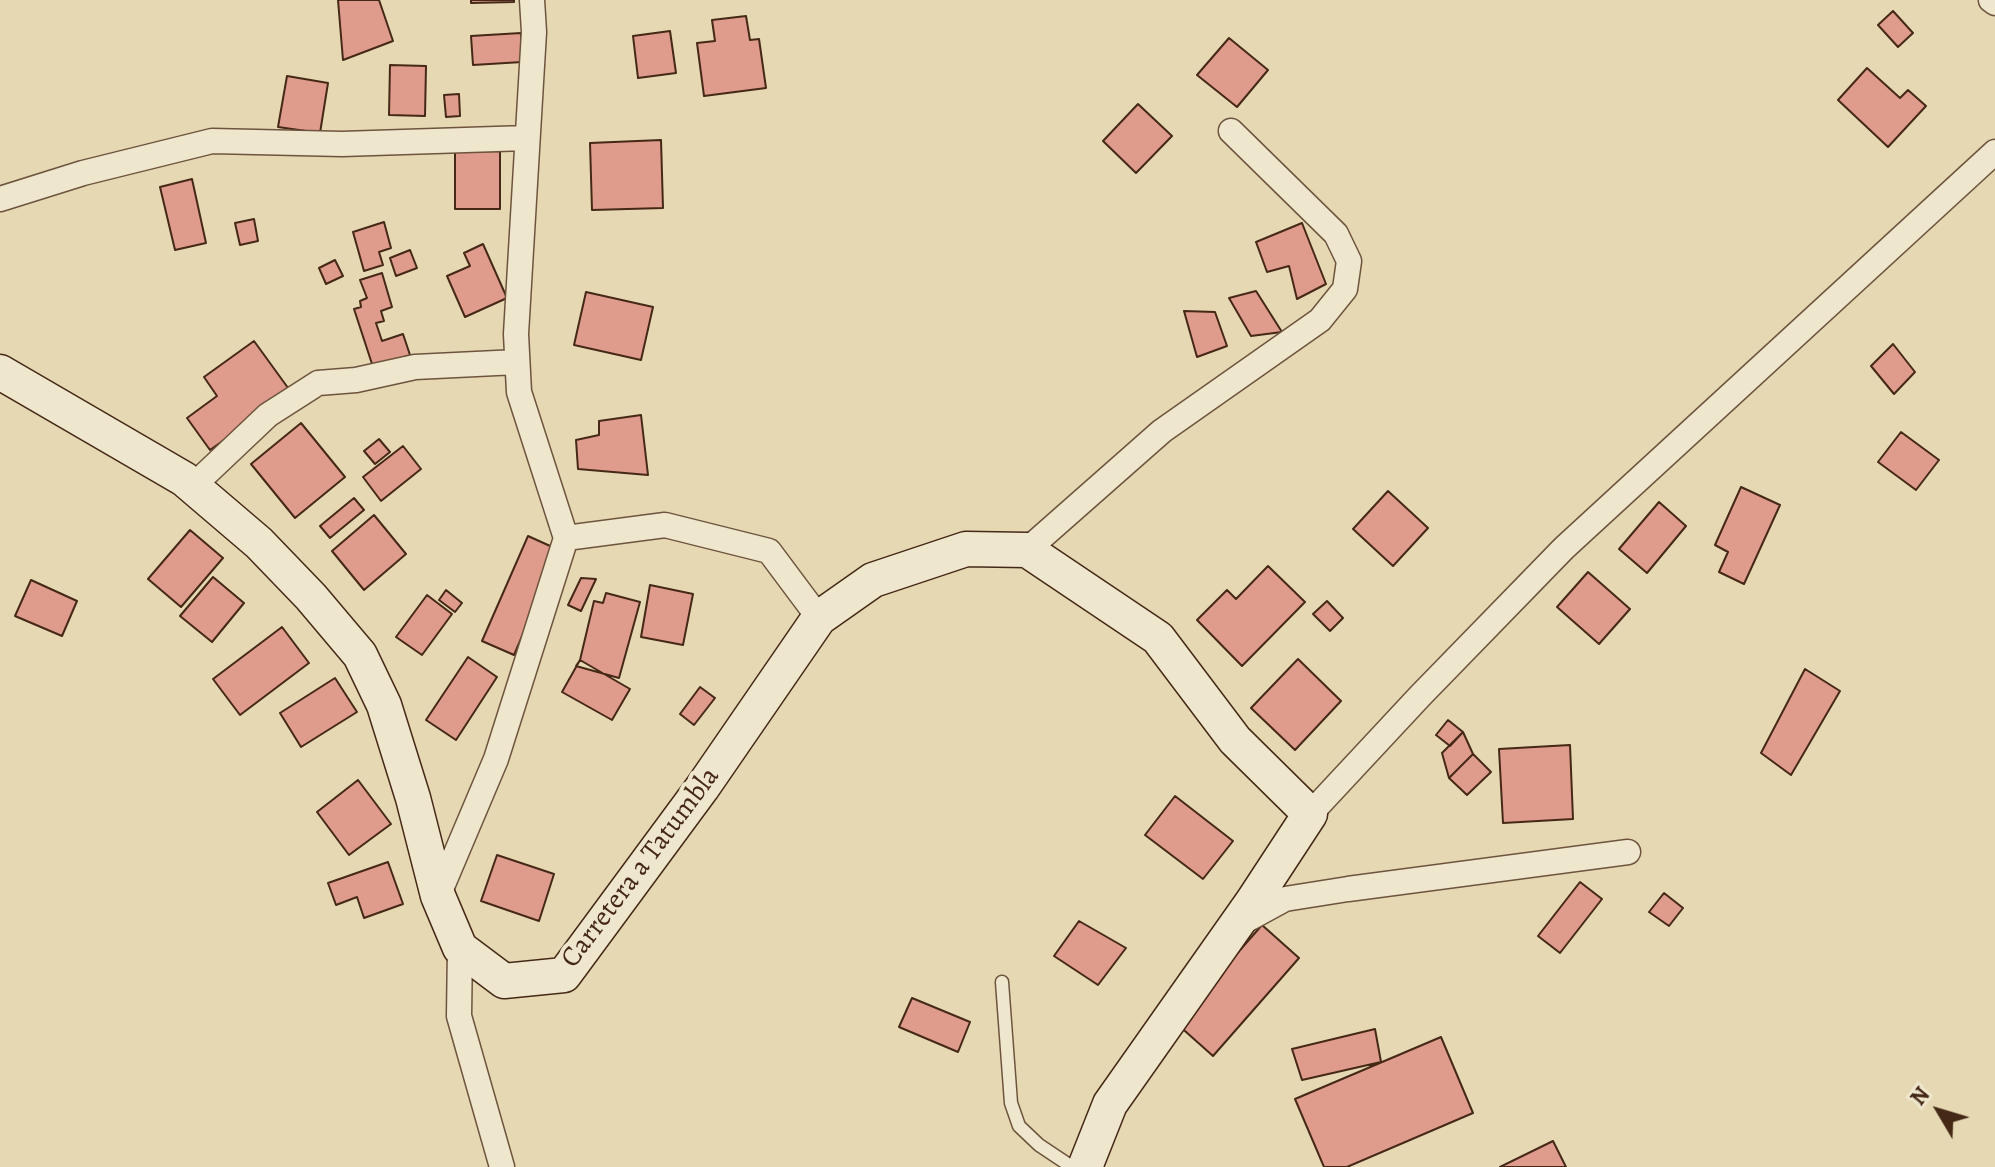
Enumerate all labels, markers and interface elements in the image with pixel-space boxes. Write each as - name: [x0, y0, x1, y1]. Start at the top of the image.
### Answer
- street label: Carretera a Tatumbla: [555, 761, 727, 975]
- north arrow: [1899, 1071, 1979, 1151]
- text: N: [1903, 1081, 1937, 1112]

